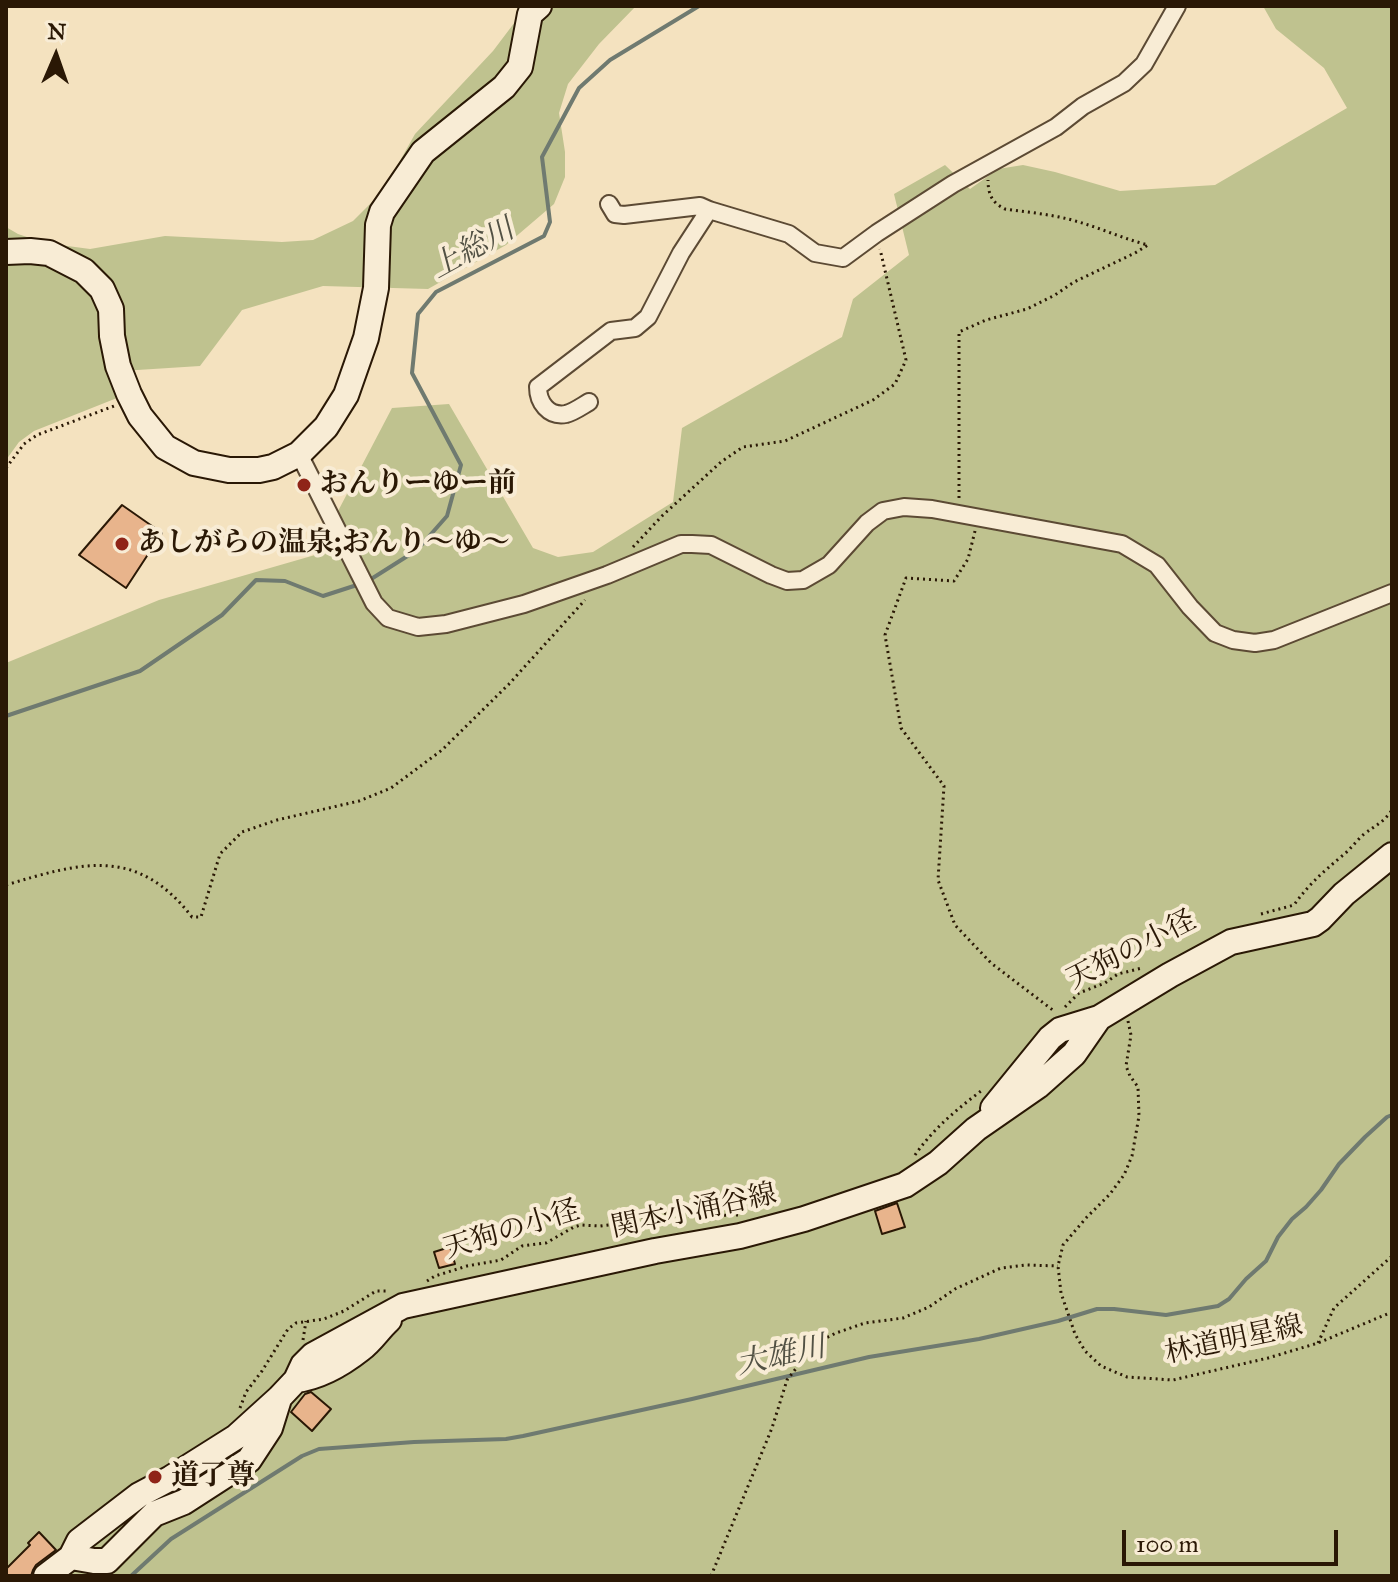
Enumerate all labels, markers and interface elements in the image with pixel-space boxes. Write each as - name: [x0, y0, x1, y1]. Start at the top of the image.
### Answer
- north arrow: [16, 16, 96, 96]
- text: N: [47, 18, 67, 45]
- water label: 上総川: [425, 212, 521, 288]
- place label: おんりーゆー前: [320, 468, 516, 502]
- marker: おんりーゆー前: [295, 476, 313, 494]
- place label: あしがらの温泉;おんり〜ゆ〜: [138, 527, 510, 561]
- marker: あしがらの温泉;おんり〜ゆ〜: [113, 535, 131, 553]
- street label: 天狗の小径: [1062, 904, 1202, 998]
- street label: 関本小涌谷線: [608, 1178, 780, 1246]
- street label: 天狗の小径: [440, 1194, 584, 1268]
- street label: 林道明星線: [1162, 1310, 1306, 1372]
- water label: 大雄川: [733, 1330, 829, 1384]
- place label: 道了尊: [171, 1460, 255, 1494]
- marker: 道了尊: [146, 1468, 164, 1486]
- scale bar: [1126, 1514, 1342, 1564]
- text: 100 m: [1136, 1529, 1199, 1559]

